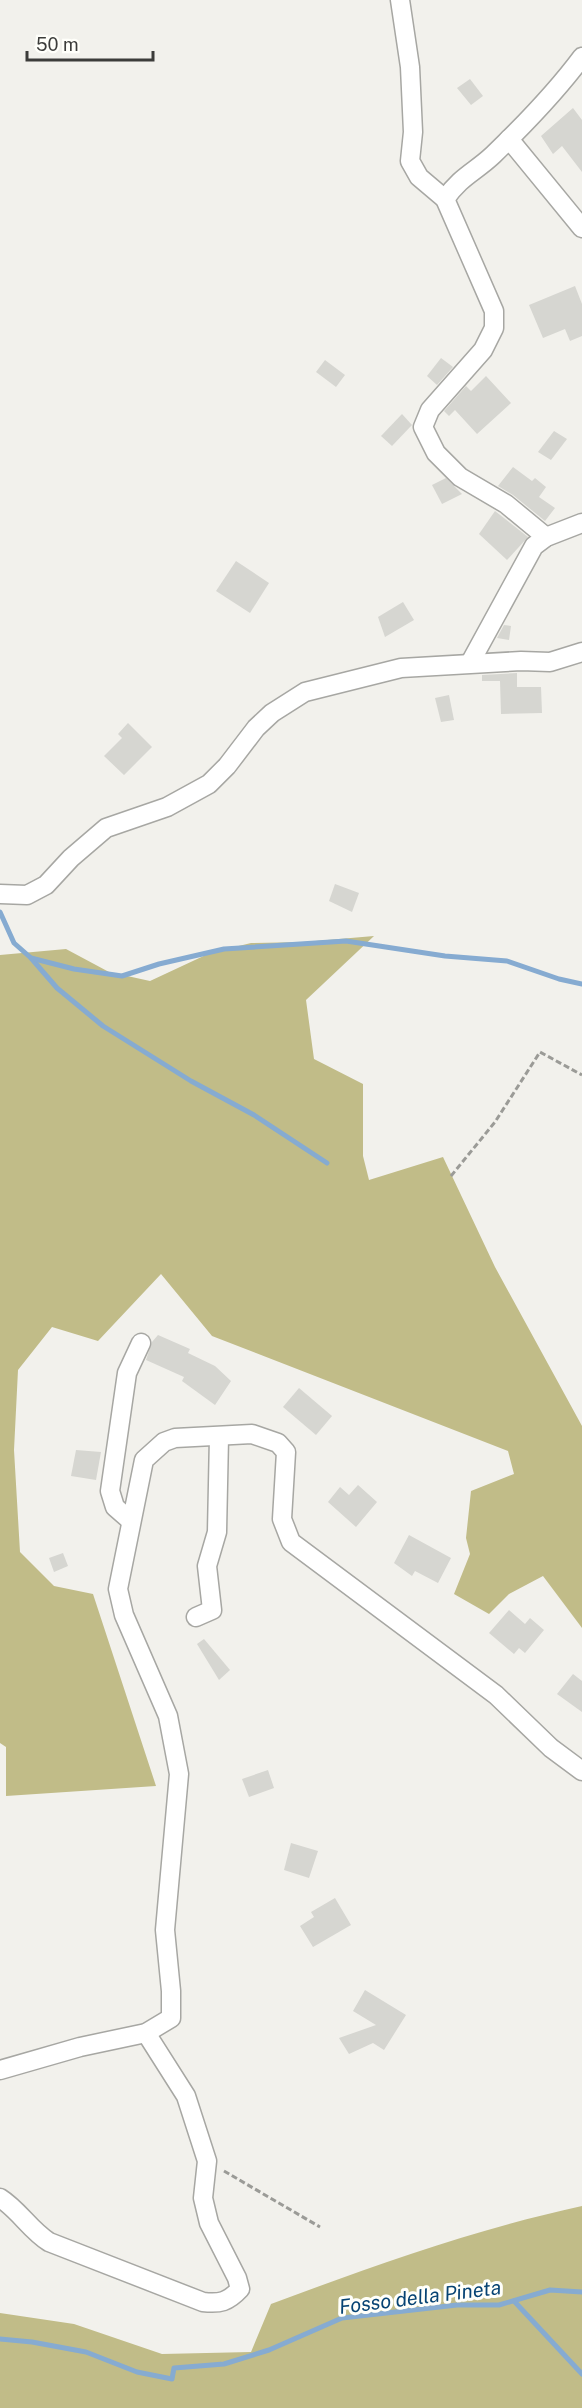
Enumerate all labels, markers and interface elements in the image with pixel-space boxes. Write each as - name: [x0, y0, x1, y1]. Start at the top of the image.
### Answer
- scale bar: [27, 24, 153, 62]
- text: 50 m: [36, 34, 79, 55]
- water label: Fosso della Pineta: [338, 2275, 502, 2319]

